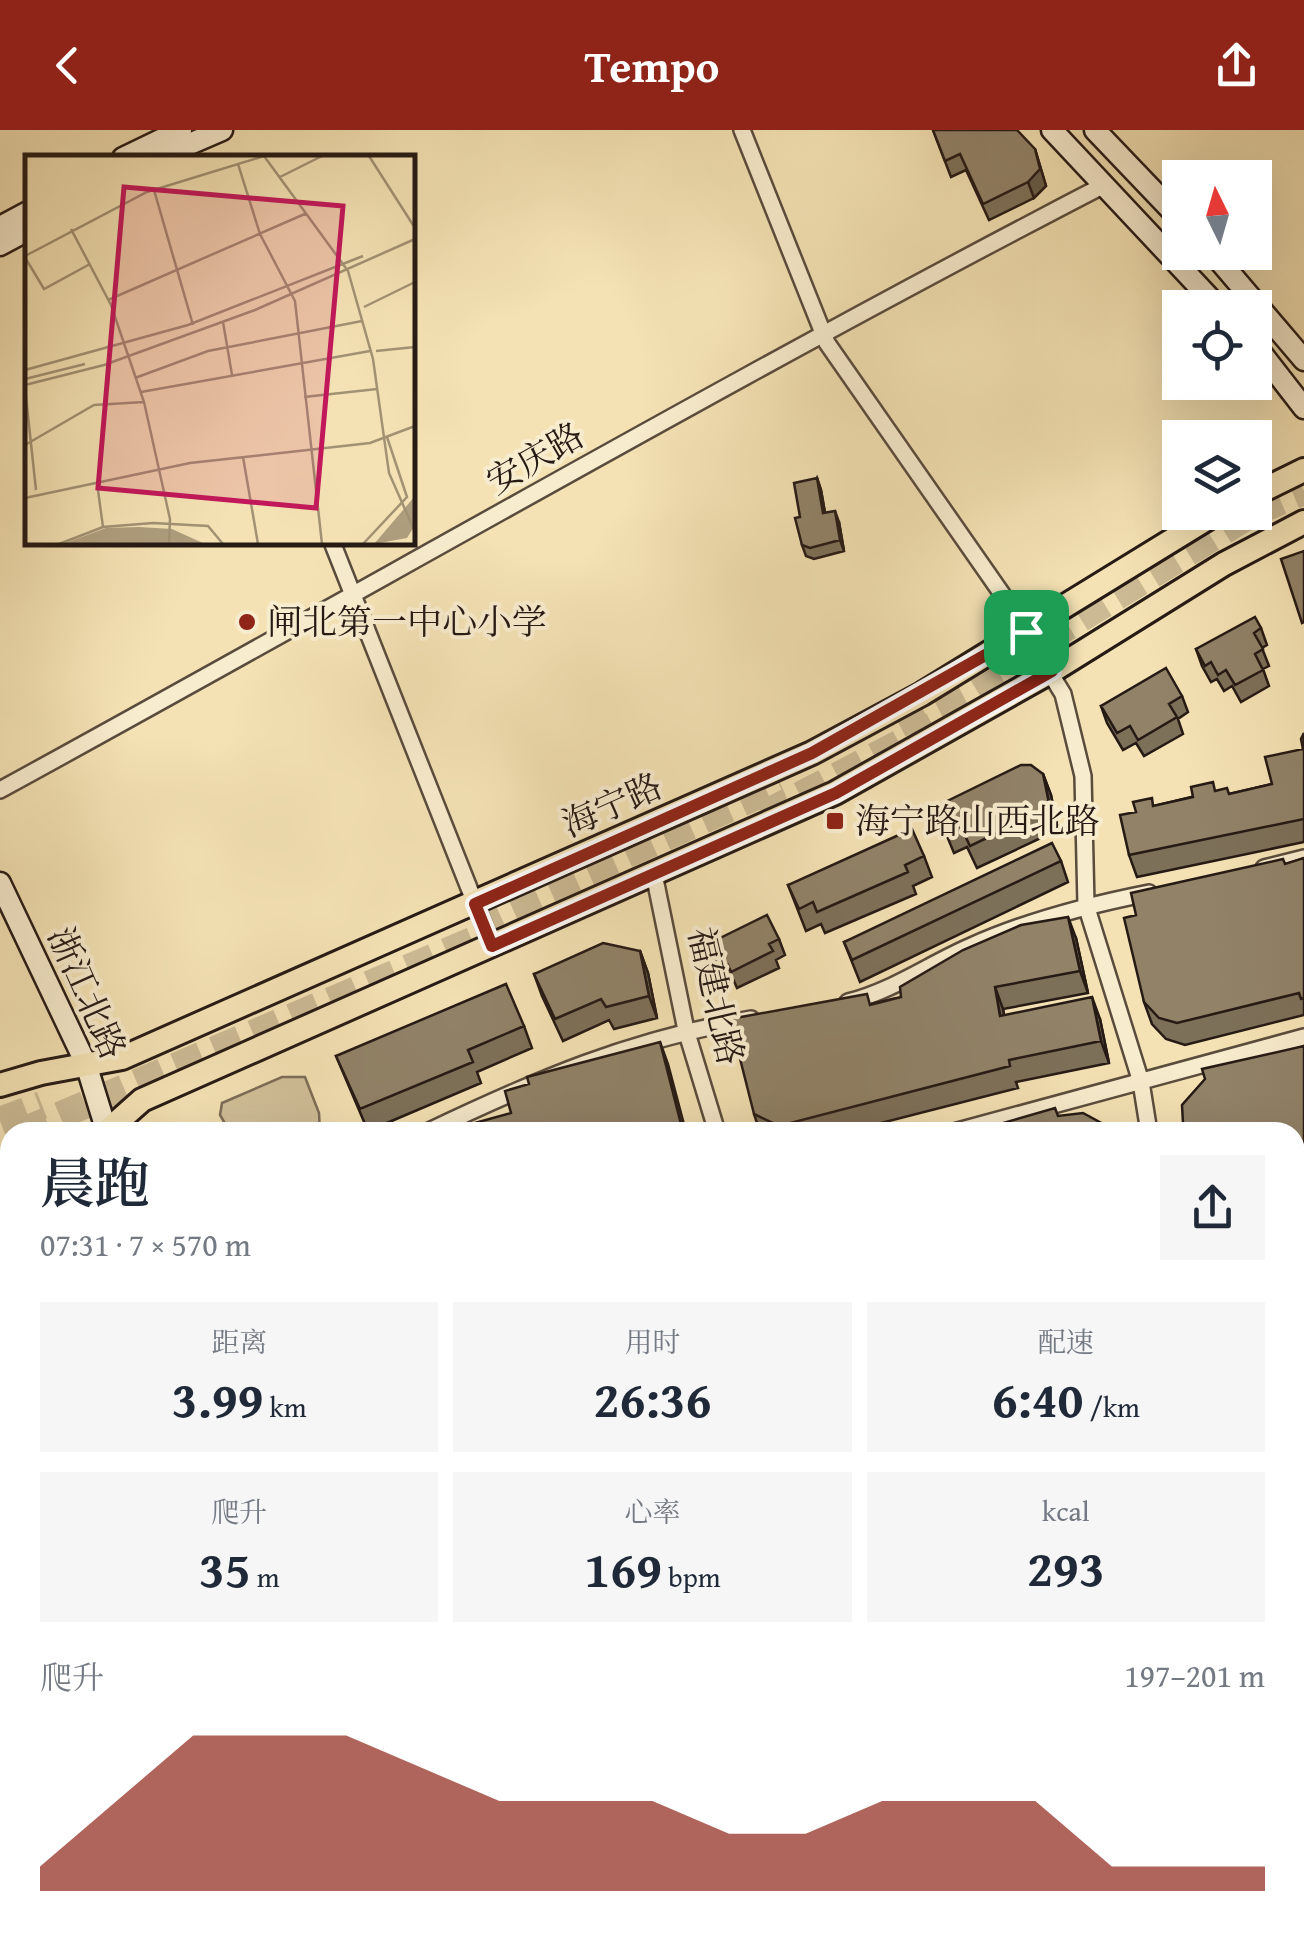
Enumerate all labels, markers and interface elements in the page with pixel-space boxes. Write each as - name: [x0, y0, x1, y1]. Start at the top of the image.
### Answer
- text: Tempo: [585, 33, 720, 98]
- icon: back: [40, 38, 95, 93]
- icon: share: [1209, 38, 1264, 93]
- inset map: [25, 155, 415, 545]
- north arrow: [1162, 160, 1272, 270]
- map controls: [1162, 160, 1272, 530]
- button: locate: [1162, 290, 1272, 400]
- street label: 安庆路: [477, 409, 593, 506]
- button: layers: [1162, 420, 1272, 530]
- pin: [984, 590, 1069, 675]
- place label: 闸北第一中心小学: [267, 596, 547, 647]
- icon: arrive: [999, 605, 1054, 660]
- marker: 闸北第一中心小学: [236, 611, 258, 633]
- street label: 海宁路: [553, 760, 670, 849]
- place label: 海宁路山西北路: [855, 795, 1100, 846]
- marker: 海宁路山西北路: [824, 810, 846, 832]
- street label: 浙江北路: [36, 918, 139, 1067]
- street label: 福建北路: [676, 922, 757, 1070]
- text: 晨跑: [40, 1143, 150, 1223]
- button: share: [1160, 1155, 1265, 1260]
- text: 07:31 · 7 × 570 m: [40, 1221, 251, 1268]
- text: 距离: [211, 1321, 267, 1362]
- text: 用时: [624, 1321, 681, 1362]
- text: 配速: [1038, 1321, 1094, 1362]
- text: 3.99: [172, 1362, 263, 1435]
- text: 26:36: [594, 1362, 711, 1435]
- text: 6:40: [992, 1362, 1084, 1435]
- text: km: [263, 1386, 307, 1427]
- text: /km: [1084, 1386, 1140, 1427]
- text: kcal: [1042, 1490, 1090, 1531]
- text: 爬升: [211, 1491, 267, 1532]
- text: 心率: [624, 1491, 681, 1532]
- text: 293: [1027, 1531, 1105, 1604]
- text: 35: [199, 1532, 251, 1605]
- text: 169: [584, 1532, 662, 1605]
- text: m: [251, 1556, 280, 1597]
- text: bpm: [662, 1556, 721, 1597]
- text: 197–201 m: [1124, 1652, 1265, 1699]
- text: 爬升: [40, 1654, 104, 1701]

